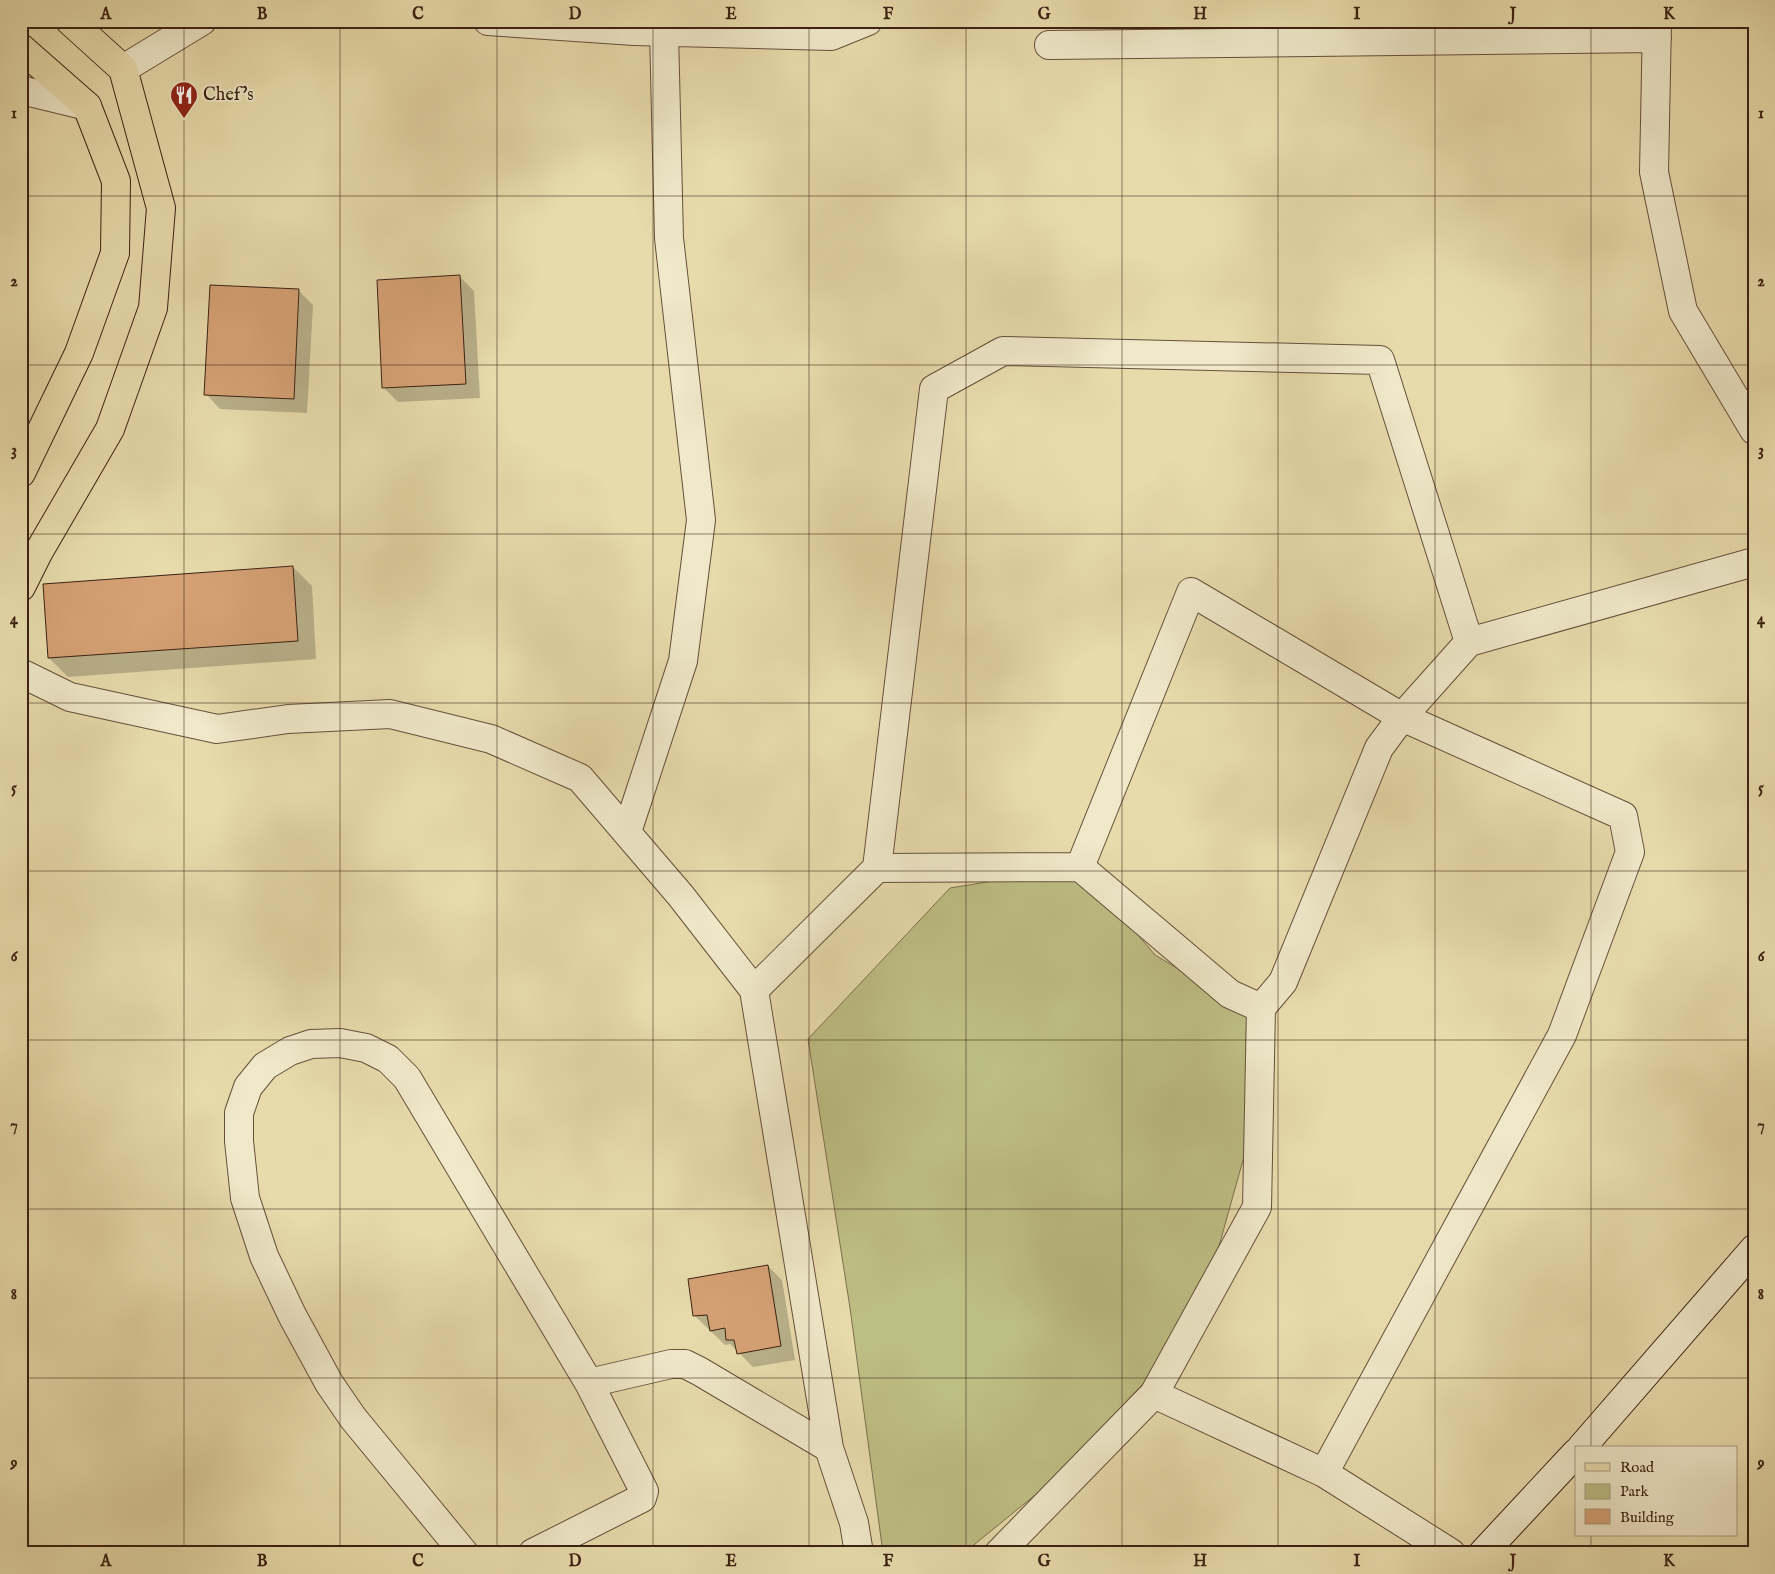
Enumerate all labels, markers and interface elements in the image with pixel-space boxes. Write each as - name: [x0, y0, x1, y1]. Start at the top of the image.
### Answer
- text: A: [100, 5, 113, 25]
- text: B: [257, 5, 268, 25]
- text: C: [412, 5, 424, 25]
- text: D: [569, 5, 582, 25]
- text: E: [725, 5, 737, 25]
- text: F: [883, 5, 894, 25]
- text: G: [1038, 5, 1051, 25]
- text: H: [1193, 5, 1207, 25]
- text: I: [1354, 5, 1361, 25]
- text: J: [1508, 5, 1517, 25]
- text: K: [1663, 5, 1676, 25]
- restaurant icon: Chef's: [169, 80, 199, 119]
- place label: Chef's: [203, 84, 254, 107]
- text: 1: [11, 104, 17, 124]
- text: 1: [1758, 104, 1764, 124]
- text: 2: [10, 272, 18, 292]
- text: 2: [1757, 272, 1765, 292]
- text: 3: [11, 441, 17, 461]
- text: 3: [1758, 441, 1764, 461]
- text: 4: [10, 610, 19, 630]
- text: 4: [1757, 610, 1766, 630]
- text: 5: [11, 779, 17, 799]
- text: 5: [1758, 779, 1764, 799]
- text: 6: [11, 947, 19, 967]
- text: 6: [1758, 947, 1766, 967]
- text: 7: [10, 1116, 18, 1136]
- text: 7: [1757, 1116, 1765, 1136]
- text: 8: [11, 1285, 17, 1305]
- text: 8: [1758, 1285, 1764, 1305]
- legend: [1575, 1446, 1738, 1536]
- text: 9: [10, 1454, 18, 1474]
- text: 9: [1757, 1454, 1765, 1474]
- text: Road: [1620, 1458, 1655, 1477]
- text: Park: [1620, 1482, 1650, 1501]
- text: Building: [1620, 1508, 1675, 1527]
- text: A: [100, 1552, 113, 1572]
- text: B: [257, 1552, 268, 1572]
- text: C: [412, 1552, 424, 1572]
- text: D: [569, 1552, 582, 1572]
- text: E: [725, 1552, 737, 1572]
- text: F: [883, 1552, 894, 1572]
- text: G: [1038, 1552, 1051, 1572]
- text: H: [1193, 1552, 1207, 1572]
- text: I: [1354, 1552, 1361, 1572]
- text: J: [1508, 1552, 1517, 1572]
- text: K: [1663, 1552, 1676, 1572]

